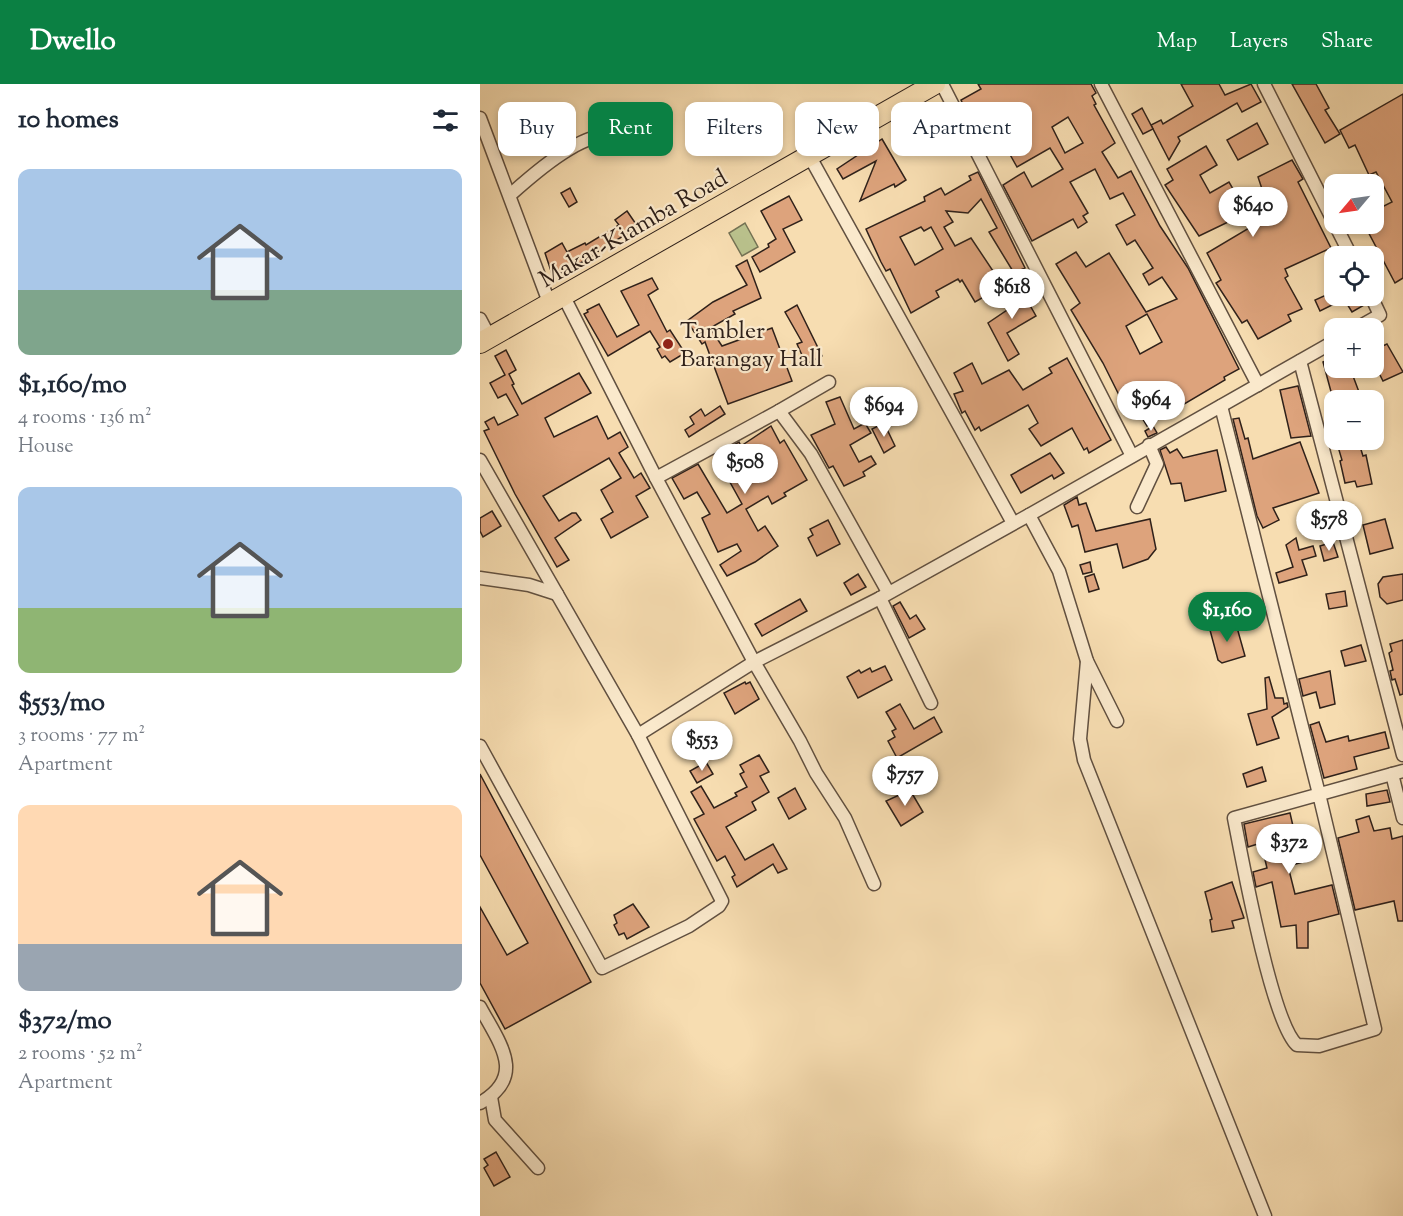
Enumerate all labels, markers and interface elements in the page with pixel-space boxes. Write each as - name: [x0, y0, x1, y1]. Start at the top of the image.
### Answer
- text: Dwello: [30, 22, 116, 62]
- text: Map: [1157, 27, 1197, 57]
- text: Layers: [1230, 27, 1288, 57]
- text: Share: [1321, 27, 1373, 57]
- text: 10 homes: [18, 102, 119, 139]
- chip: Buy: [498, 102, 576, 156]
- chip: Rent: [588, 102, 673, 156]
- chip: Filters: [685, 102, 783, 156]
- chip: New: [795, 102, 879, 156]
- chip: Apartment: [891, 102, 1032, 156]
- icon: filters: [429, 104, 462, 137]
- street label: Makar-Kiamba Road: [534, 162, 735, 298]
- north arrow: [1324, 174, 1384, 234]
- map controls: [1324, 174, 1384, 450]
- pin: $640: [1217, 187, 1289, 238]
- text: $640: [1233, 192, 1273, 221]
- icon: home: [186, 208, 294, 316]
- button: locate: [1324, 246, 1384, 306]
- pin: $618: [976, 269, 1048, 320]
- text: $618: [993, 274, 1031, 303]
- place label: Tambler Barangay Hall: [680, 315, 823, 377]
- button: +: [1324, 318, 1384, 378]
- marker: Tambler Barangay Hall: [661, 337, 675, 351]
- text: $1,160/mo: [18, 367, 127, 404]
- pin: $964: [1115, 381, 1187, 432]
- text: $964: [1131, 386, 1171, 415]
- pin: $694: [848, 387, 920, 438]
- button: −: [1324, 390, 1384, 450]
- text: $694: [864, 392, 904, 421]
- text: 4 rooms · 136 m²: [18, 404, 152, 433]
- text: House: [18, 433, 73, 462]
- pin: $508: [709, 444, 781, 495]
- text: $508: [726, 449, 764, 478]
- pin: $578: [1293, 501, 1365, 552]
- text: $578: [1310, 506, 1348, 535]
- icon: home: [186, 526, 294, 634]
- pin: $1,160: [1178, 592, 1276, 643]
- text: $1,160: [1202, 597, 1252, 626]
- text: $553/mo: [18, 685, 105, 722]
- pin: $553: [666, 721, 738, 772]
- text: 3 rooms · 77 m²: [18, 722, 145, 751]
- text: $553: [686, 726, 718, 755]
- text: Apartment: [18, 751, 113, 780]
- pin: $757: [869, 756, 941, 807]
- text: $757: [886, 761, 924, 790]
- pin: $372: [1253, 824, 1325, 875]
- text: $372: [1270, 829, 1308, 858]
- icon: home: [186, 844, 294, 952]
- text: $372/mo: [18, 1003, 112, 1040]
- text: 2 rooms · 52 m²: [18, 1040, 143, 1069]
- text: Apartment: [18, 1069, 113, 1098]

